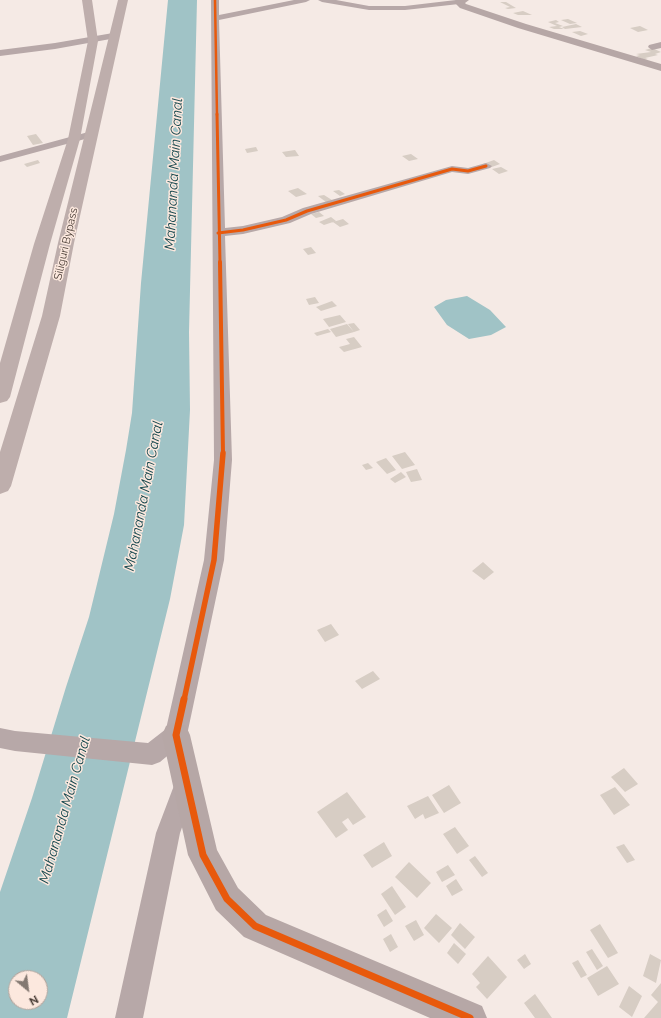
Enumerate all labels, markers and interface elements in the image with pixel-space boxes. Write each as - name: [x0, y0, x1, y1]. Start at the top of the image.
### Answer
- water label: Mahananda Main Canal: [162, 98, 186, 250]
- street label: Siliguri Bypass: [51, 207, 81, 281]
- water label: Mahananda Main Canal: [121, 420, 167, 572]
- water label: Mahananda Main Canal: [36, 735, 94, 885]
- north arrow: [8, 970, 48, 1010]
- text: N: [27, 992, 40, 1008]

